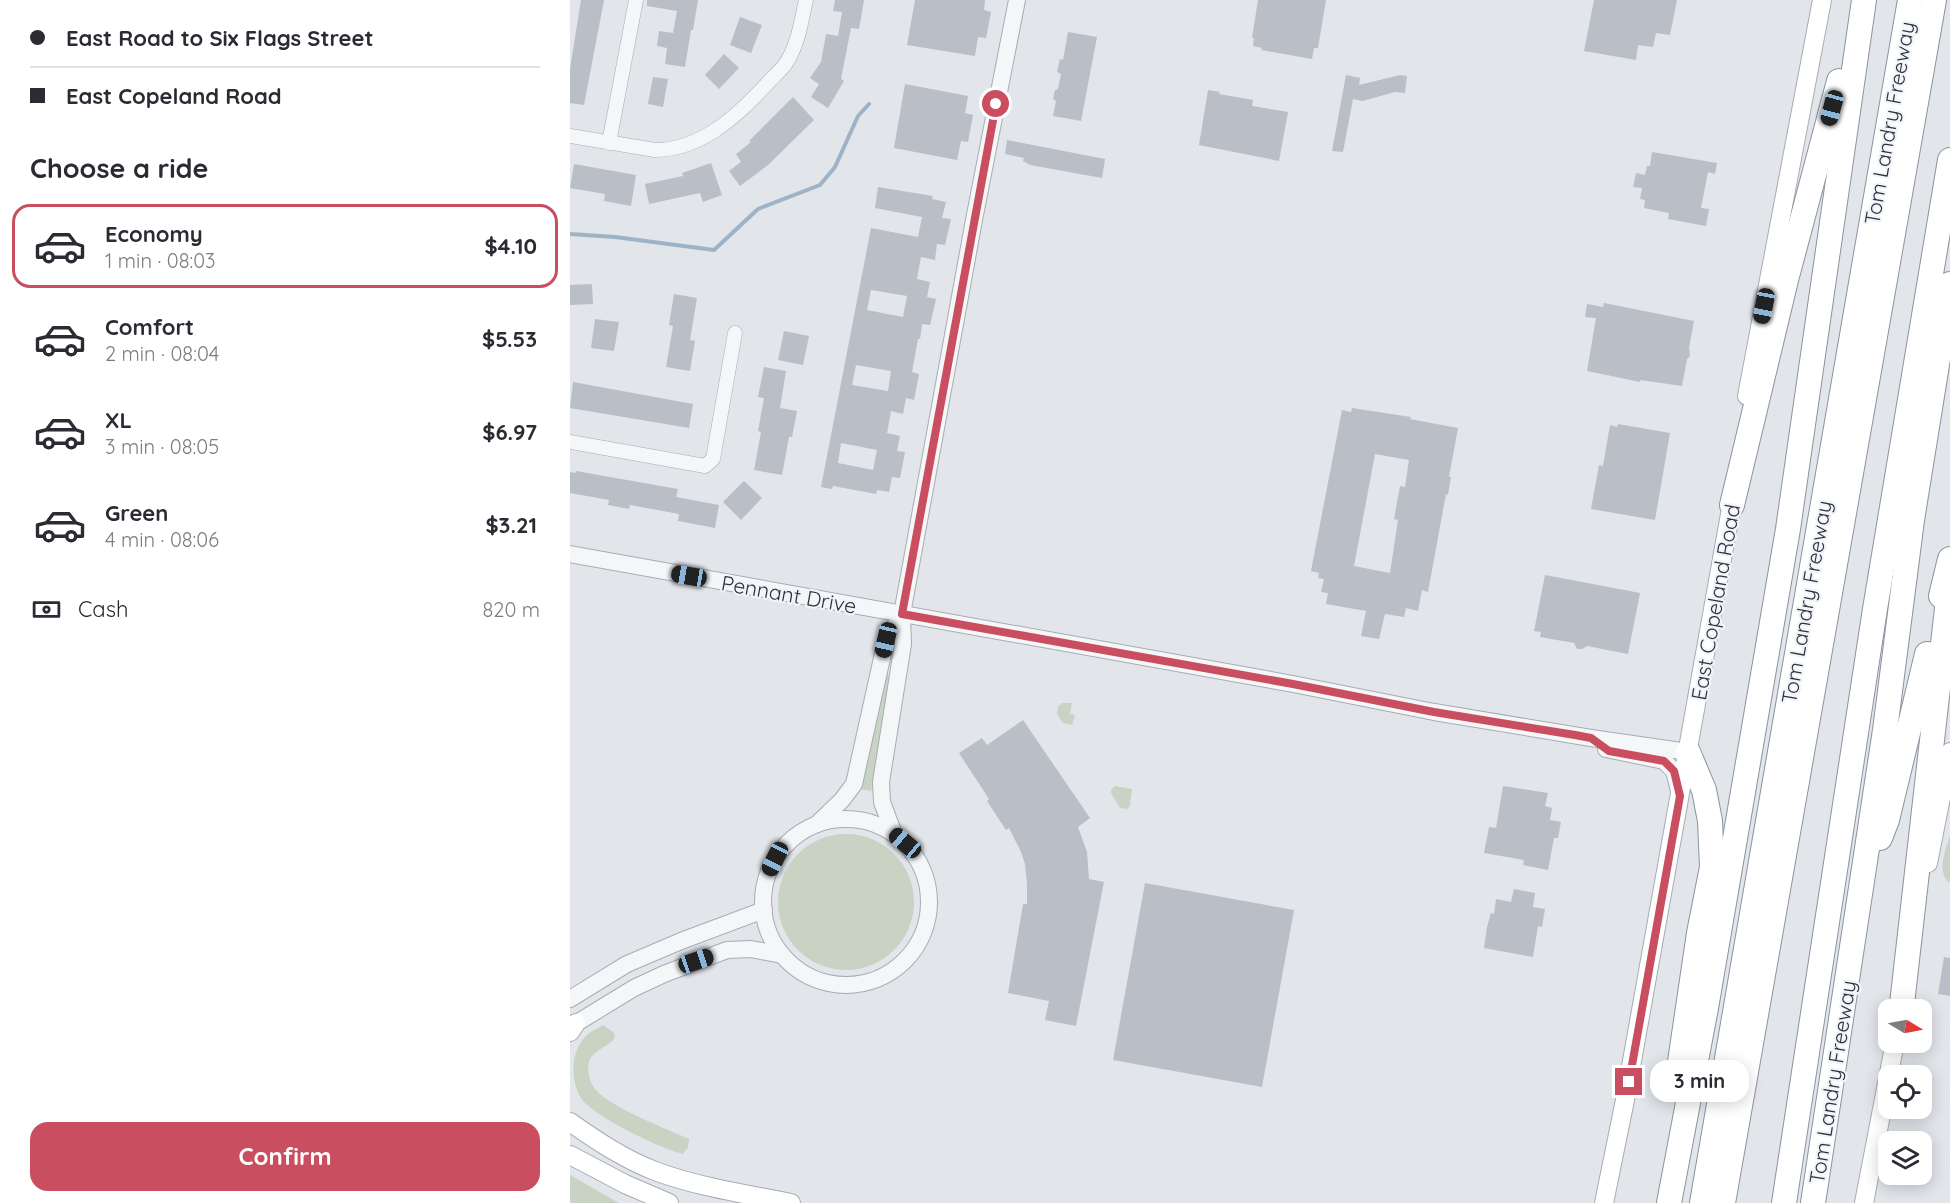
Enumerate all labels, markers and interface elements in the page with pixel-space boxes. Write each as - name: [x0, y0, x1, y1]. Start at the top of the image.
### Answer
- street label: Tom Landry Freeway: [1858, 19, 1920, 227]
- text: East Road to Six Flags Street: [66, 24, 374, 52]
- text: East Copeland Road: [66, 82, 282, 110]
- car: [1819, 88, 1845, 128]
- route start: [982, 90, 1009, 117]
- text: Choose a ride: [30, 151, 208, 185]
- icon: car: [33, 219, 87, 273]
- text: Economy: [105, 220, 203, 248]
- text: $4.10: [484, 232, 537, 260]
- text: 1 min · 08:03: [105, 248, 216, 273]
- car: [1752, 287, 1776, 325]
- icon: car: [33, 312, 87, 366]
- text: Comfort: [105, 313, 194, 341]
- text: $5.53: [482, 325, 537, 353]
- text: 2 min · 08:04: [105, 341, 219, 366]
- icon: car: [33, 405, 87, 459]
- text: XL: [105, 406, 132, 434]
- text: $6.97: [482, 418, 537, 446]
- text: 3 min · 08:05: [105, 434, 219, 459]
- icon: car: [33, 498, 87, 552]
- street label: Tom Landry Freeway: [1775, 498, 1837, 706]
- text: Green: [105, 499, 168, 527]
- street label: East Copeland Road: [1685, 502, 1745, 702]
- text: $3.21: [485, 511, 537, 539]
- text: 4 min · 08:06: [105, 527, 219, 552]
- car: [670, 564, 708, 588]
- street label: Pennant Drive: [719, 569, 859, 619]
- icon: cash: [30, 593, 63, 626]
- text: Cash: [78, 595, 129, 623]
- text: 820 m: [483, 597, 540, 622]
- car: [873, 620, 899, 660]
- car: [885, 825, 925, 861]
- car: [759, 839, 791, 879]
- car: [676, 947, 716, 975]
- street label: Tom Landry Freeway: [1803, 978, 1861, 1186]
- north arrow: [1878, 999, 1932, 1053]
- map controls: [1878, 999, 1932, 1185]
- callout: 3 min: [1650, 1061, 1749, 1103]
- button: locate: [1878, 1065, 1932, 1119]
- route end: [1615, 1068, 1642, 1095]
- text: 3 min: [1674, 1068, 1725, 1093]
- button: Confirm: [30, 1122, 540, 1191]
- button: layers: [1878, 1131, 1932, 1185]

